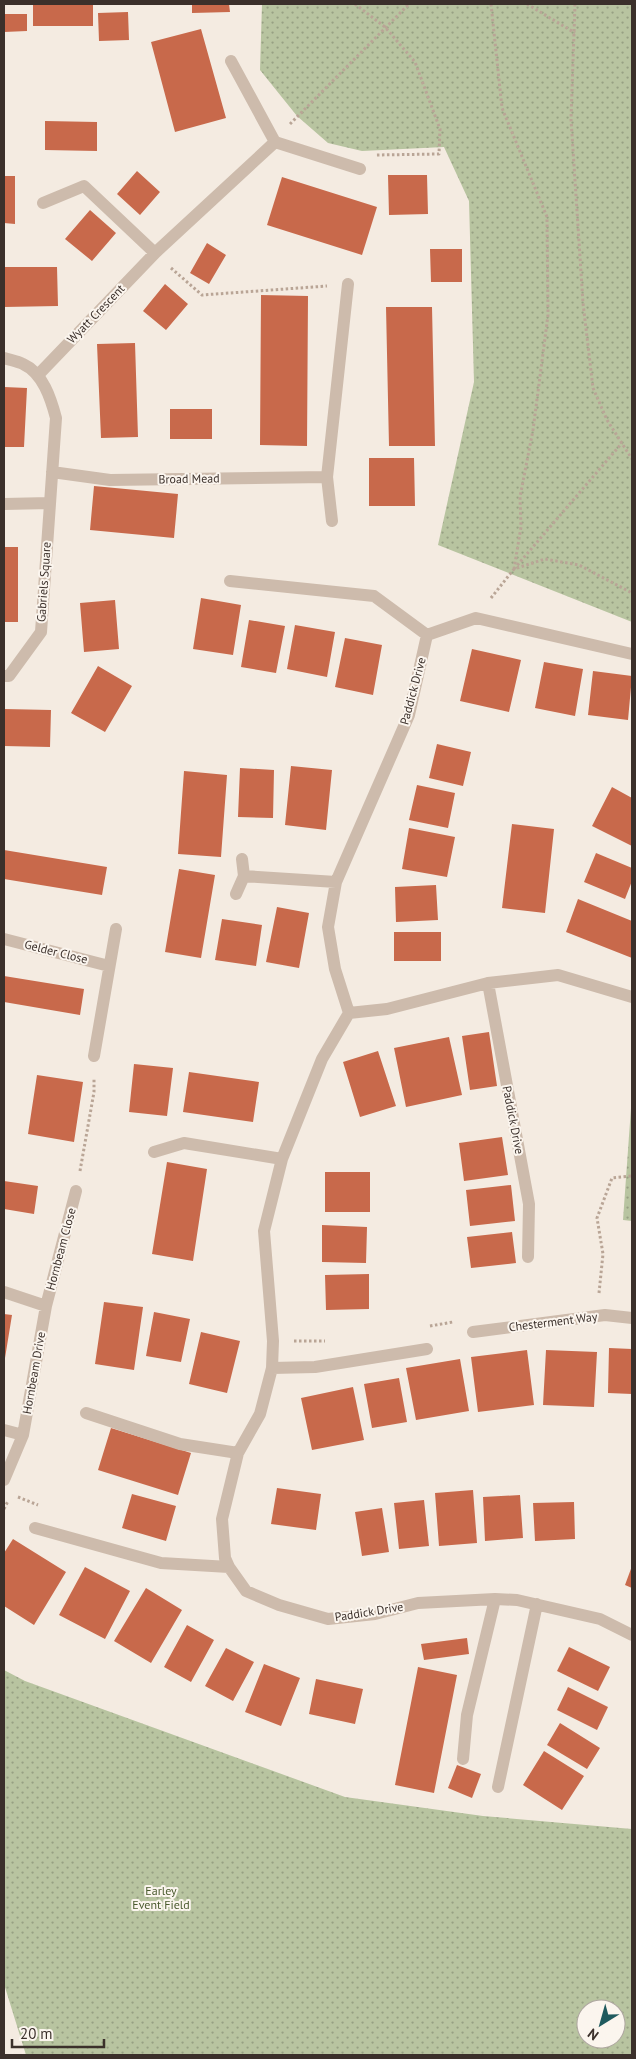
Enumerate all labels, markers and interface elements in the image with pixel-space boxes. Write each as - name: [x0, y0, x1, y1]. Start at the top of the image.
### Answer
- street label: Wyatt Crescent: [64, 281, 128, 346]
- street label: Broad Mead: [158, 470, 220, 487]
- street label: Gabriels Square: [33, 541, 54, 623]
- street label: Paddick Drive: [396, 655, 429, 726]
- street label: Gelder Close: [23, 936, 89, 967]
- street label: Paddick Drive: [500, 1084, 527, 1155]
- street label: Hornbeam Close: [42, 1206, 79, 1292]
- street label: Chesterment Way: [508, 1309, 598, 1334]
- street label: Hornbeam Drive: [19, 1330, 48, 1415]
- street label: Paddick Drive: [334, 1599, 404, 1624]
- park label: Earley Event Field: [132, 1883, 190, 1912]
- north arrow: [576, 1999, 626, 2049]
- scale bar: [12, 2016, 105, 2048]
- text: 20 m: [20, 2024, 53, 2043]
- text: N: [584, 2024, 602, 2044]

